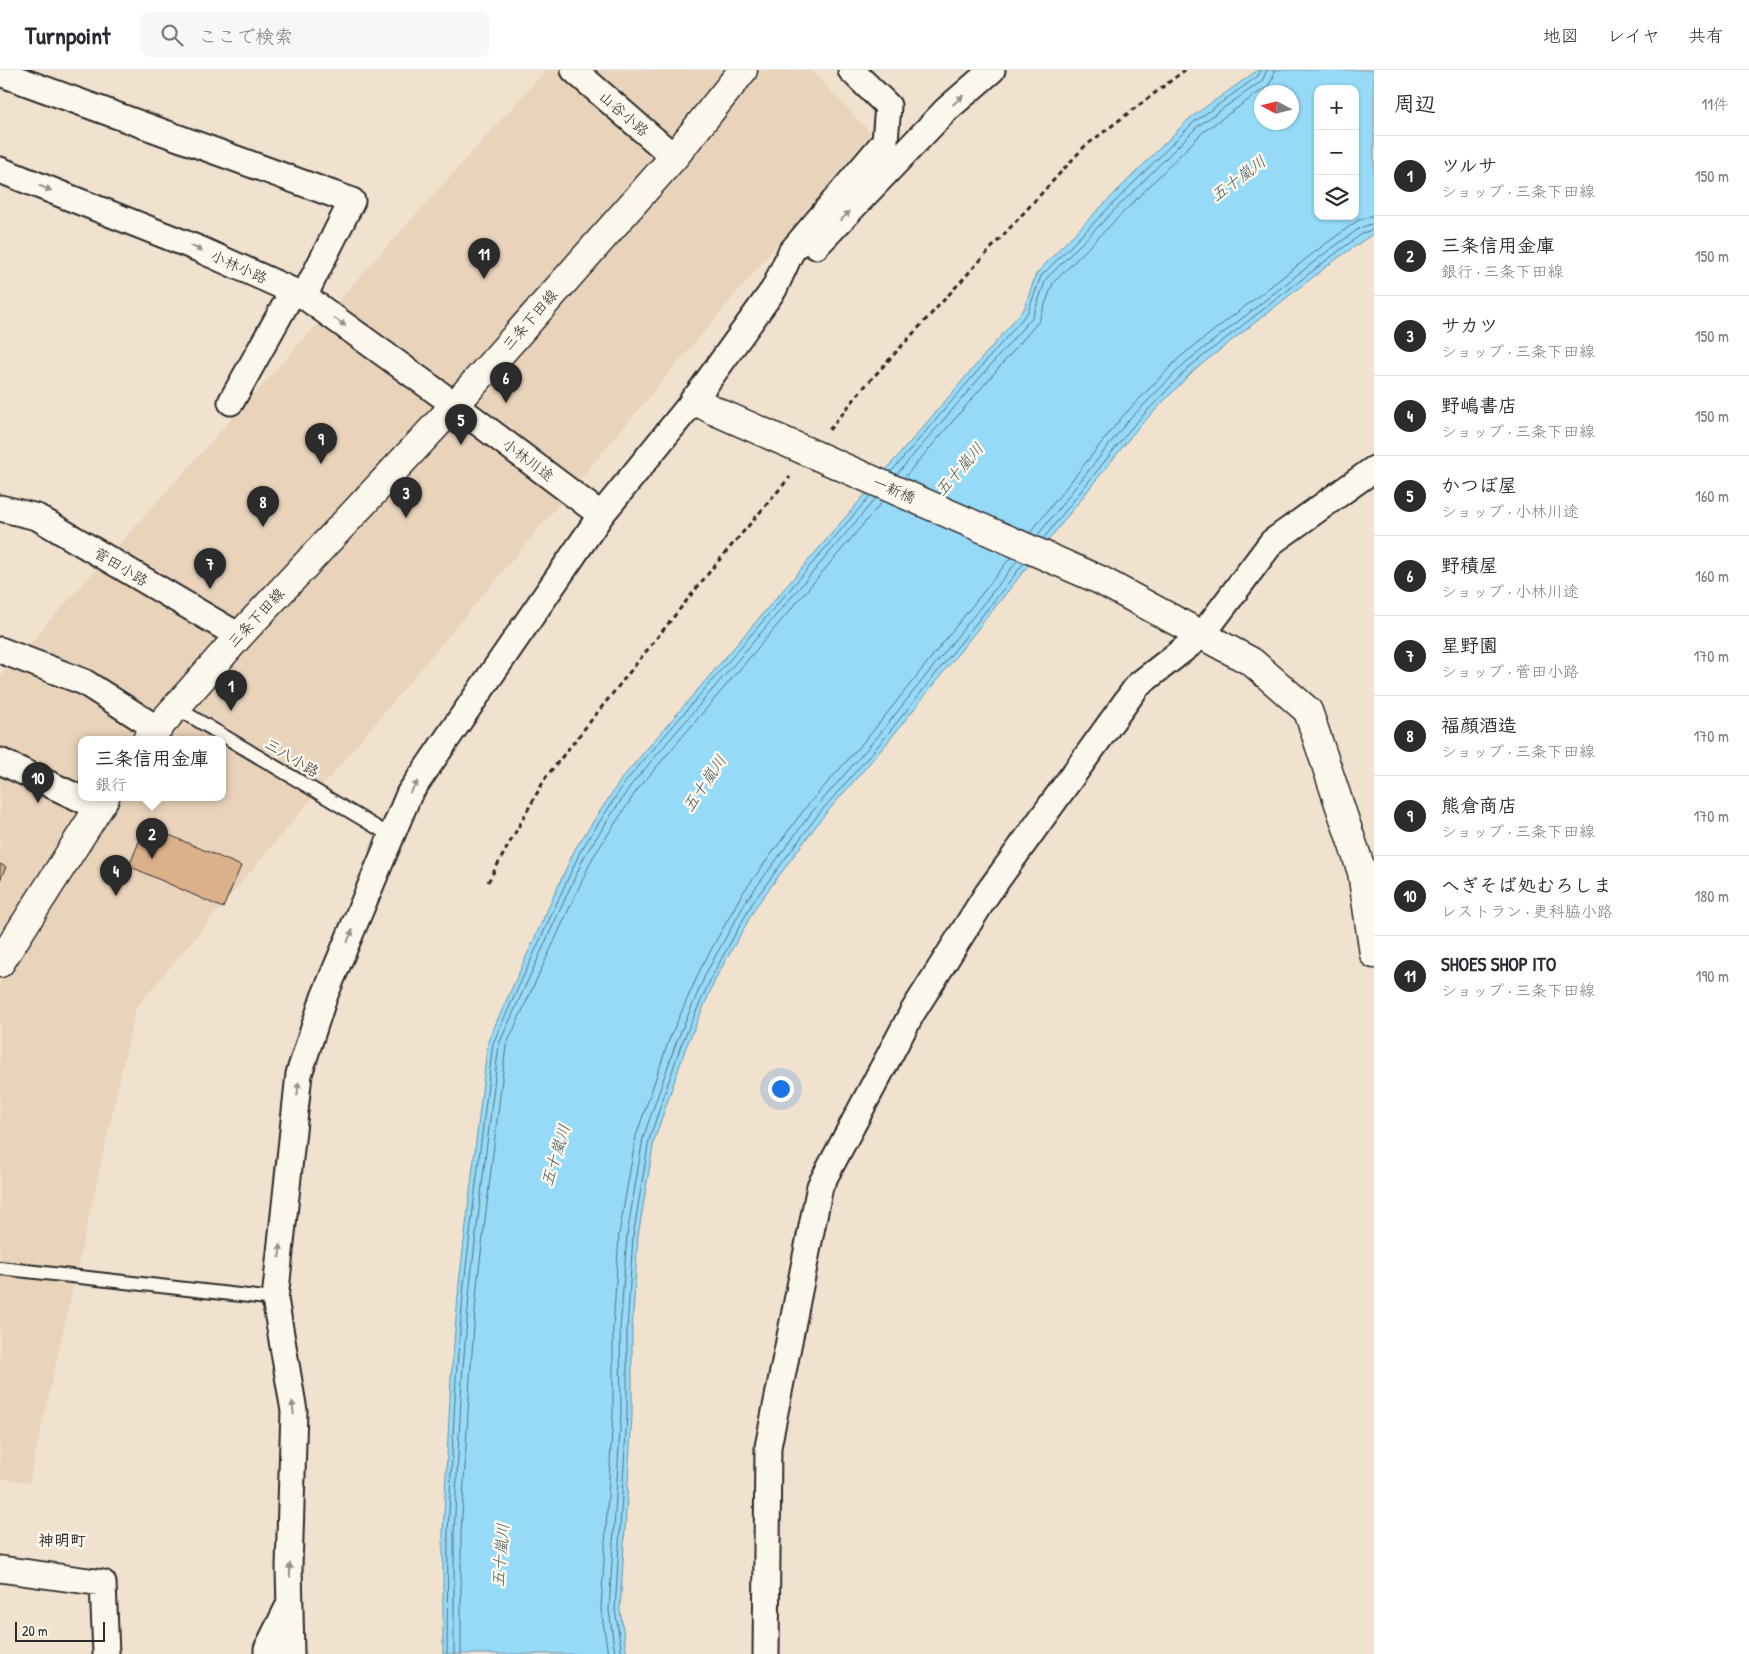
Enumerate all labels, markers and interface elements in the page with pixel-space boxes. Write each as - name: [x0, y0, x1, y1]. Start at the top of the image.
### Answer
- search box: [140, 12, 490, 57]
- text: Turnpoint: [25, 19, 110, 51]
- icon: search: [158, 21, 186, 49]
- text: ここで検索: [198, 23, 293, 49]
- text: 地図: [1543, 23, 1579, 48]
- text: レイヤ: [1607, 23, 1660, 48]
- text: 共有: [1688, 23, 1724, 48]
- north arrow: [1254, 85, 1299, 130]
- map controls: [1314, 85, 1359, 220]
- button: +: [1314, 85, 1359, 130]
- street label: 山谷小路: [595, 86, 654, 141]
- text: 周辺: [1394, 89, 1436, 118]
- text: 11件: [1701, 93, 1729, 115]
- one-way arrow: [951, 94, 963, 106]
- button: −: [1314, 130, 1359, 175]
- water label: 五十嵐川: [1206, 150, 1270, 206]
- text: ツルサ: [1441, 152, 1497, 178]
- text: 1: [1407, 165, 1413, 187]
- text: 150 m: [1695, 165, 1729, 187]
- button: layers: [1314, 175, 1359, 220]
- text: ショップ · 三条下田線: [1441, 180, 1595, 202]
- one-way arrow: [38, 184, 53, 192]
- one-way arrow: [839, 211, 851, 223]
- text: 三条信用金庫: [1441, 232, 1555, 258]
- pin: 11: [468, 238, 500, 279]
- one-way arrow: [189, 244, 204, 252]
- street label: 小林小路: [208, 245, 271, 288]
- text: 2: [1406, 245, 1414, 267]
- text: 150 m: [1695, 245, 1729, 267]
- text: 銀行 · 三条下田線: [1441, 260, 1564, 282]
- street label: 三条下田線: [497, 284, 562, 355]
- text: サカツ: [1441, 312, 1498, 338]
- one-way arrow: [333, 317, 347, 327]
- text: 3: [1406, 325, 1414, 347]
- text: 150 m: [1695, 325, 1729, 347]
- text: ショップ · 三条下田線: [1441, 340, 1595, 362]
- pin: 6: [490, 362, 522, 403]
- text: 野嶋書店: [1441, 392, 1517, 418]
- pin: 5: [445, 404, 477, 445]
- text: 4: [1407, 405, 1413, 427]
- text: 150 m: [1695, 405, 1729, 427]
- text: ショップ · 三条下田線: [1441, 420, 1595, 442]
- pin: 9: [305, 423, 337, 464]
- street label: 小林川途: [498, 433, 559, 486]
- water label: 五十嵐川: [930, 438, 988, 500]
- street label: 一新橋: [869, 471, 919, 508]
- text: かつぼ屋: [1441, 472, 1517, 498]
- pin: 3: [390, 477, 422, 518]
- text: 5: [1407, 485, 1413, 507]
- text: 160 m: [1695, 485, 1729, 507]
- pin: 8: [247, 486, 279, 527]
- text: ショップ · 小林川途: [1441, 500, 1579, 522]
- street label: 菅田小路: [90, 542, 152, 591]
- pin: 7: [194, 548, 226, 589]
- text: 野積屋: [1441, 552, 1498, 578]
- text: 6: [1407, 565, 1413, 587]
- text: 160 m: [1695, 565, 1729, 587]
- text: ショップ · 小林川途: [1441, 580, 1579, 602]
- street label: 三条下田線: [222, 583, 289, 652]
- text: 星野園: [1441, 632, 1498, 658]
- text: 7: [1406, 645, 1414, 667]
- text: 170 m: [1694, 645, 1729, 667]
- text: ショップ · 菅田小路: [1441, 660, 1579, 682]
- pin: 1: [215, 670, 247, 711]
- text: 福顔酒造: [1441, 712, 1517, 738]
- text: 8: [1407, 725, 1413, 747]
- text: 170 m: [1694, 725, 1729, 747]
- street label: 三八小路: [261, 733, 323, 782]
- popup: [78, 736, 226, 801]
- text: ショップ · 三条下田線: [1441, 740, 1595, 762]
- text: 三条信用金庫: [95, 745, 209, 771]
- water label: 五十嵐川: [677, 750, 731, 816]
- pin: 10: [22, 762, 54, 803]
- text: 銀行: [95, 773, 127, 795]
- one-way arrow: [409, 780, 419, 793]
- text: 熊倉商店: [1441, 792, 1517, 818]
- text: 9: [1407, 805, 1413, 827]
- text: 170 m: [1694, 805, 1729, 827]
- pin: 2: [136, 818, 168, 859]
- text: ショップ · 三条下田線: [1441, 820, 1595, 842]
- pin: 4: [100, 855, 132, 896]
- text: へぎそば処むろしま: [1441, 872, 1612, 898]
- text: 10: [1404, 885, 1416, 907]
- text: 180 m: [1695, 885, 1729, 907]
- text: レストラン · 更科脇小路: [1441, 900, 1613, 922]
- one-way arrow: [346, 929, 354, 943]
- text: SHOES SHOP ITO: [1441, 951, 1556, 977]
- text: 11: [1404, 965, 1416, 987]
- text: 190 m: [1696, 965, 1729, 987]
- text: ショップ · 三条下田線: [1441, 979, 1595, 1001]
- your location: [768, 1076, 794, 1102]
- one-way arrow: [294, 1081, 302, 1097]
- water label: 五十嵐川: [535, 1121, 575, 1189]
- one-way arrow: [276, 1242, 284, 1258]
- one-way arrow: [289, 1400, 297, 1416]
- water label: 五十嵐川: [486, 1522, 514, 1588]
- district label: 神明町: [38, 1529, 86, 1551]
- one-way arrow: [286, 1562, 294, 1578]
- scale bar: [15, 1619, 105, 1642]
- text: 20 m: [22, 1621, 48, 1640]

